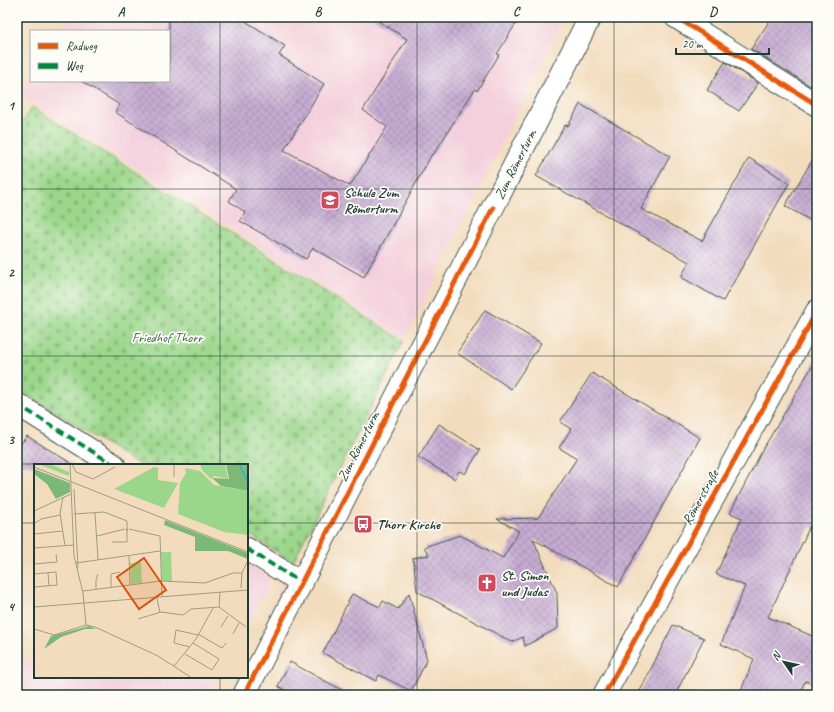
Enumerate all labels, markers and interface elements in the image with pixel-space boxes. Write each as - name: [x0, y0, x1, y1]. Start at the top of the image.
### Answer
- text: A: [118, 4, 126, 20]
- text: B: [315, 4, 323, 20]
- text: C: [513, 4, 521, 20]
- text: D: [709, 4, 718, 20]
- legend: [30, 30, 170, 82]
- scale bar: [676, 30, 769, 56]
- text: 20 m: [682, 36, 704, 52]
- text: Radweg: [66, 38, 97, 54]
- text: Weg: [66, 58, 84, 74]
- text: 1: [8, 98, 16, 114]
- street label: Zum Römerturm: [491, 125, 541, 202]
- place label: Schule Zum Römerturm: [344, 184, 400, 217]
- school or university icon: Schule Zum Römerturm: [319, 189, 341, 211]
- text: 2: [8, 265, 15, 281]
- park label: Friedhof Thorr: [132, 329, 204, 346]
- street label: Zum Römerturm: [334, 407, 384, 484]
- text: 3: [8, 432, 15, 448]
- inset map: [34, 464, 248, 678]
- street label: Römerstraße: [678, 466, 723, 528]
- bus stop icon: Thorr Kirche: [352, 513, 374, 535]
- place label: Thorr Kirche: [377, 516, 441, 533]
- place label: St. Simon und Judas: [501, 567, 550, 600]
- church icon: St. Simon und Judas: [476, 572, 498, 594]
- text: 4: [8, 599, 16, 615]
- north arrow: [764, 642, 804, 682]
- text: N: [768, 648, 785, 663]

